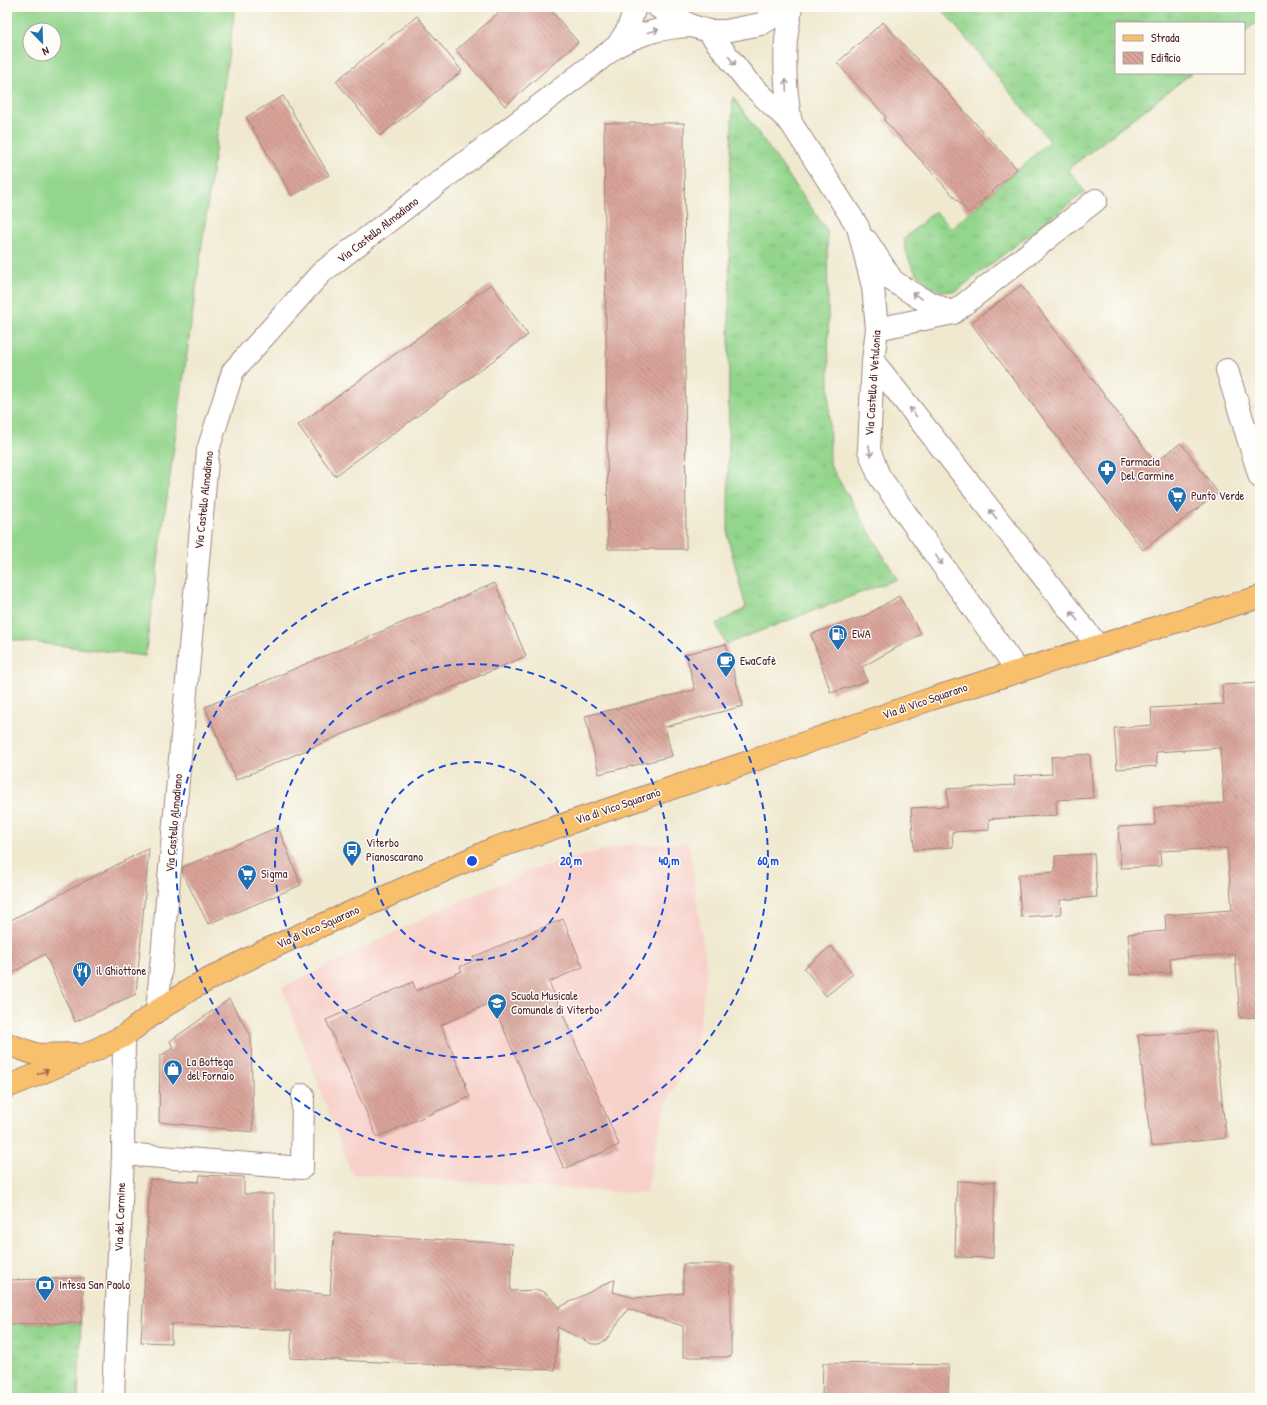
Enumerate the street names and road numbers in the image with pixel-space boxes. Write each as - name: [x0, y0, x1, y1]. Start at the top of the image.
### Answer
- street label: Via Castello Almadiano: [334, 192, 422, 267]
- street label: Via Castello di Vetulonia: [860, 329, 885, 436]
- street label: Via Castello Almadiano: [190, 450, 217, 550]
- street label: Via di Vico Squarano: [880, 678, 970, 723]
- street label: Via Castello Almadiano: [161, 773, 186, 873]
- street label: Via di Vico Squarano: [573, 783, 663, 828]
- street label: Via di Vico Squarano: [274, 901, 362, 952]
- street label: Via del Carmine: [110, 1182, 129, 1252]

